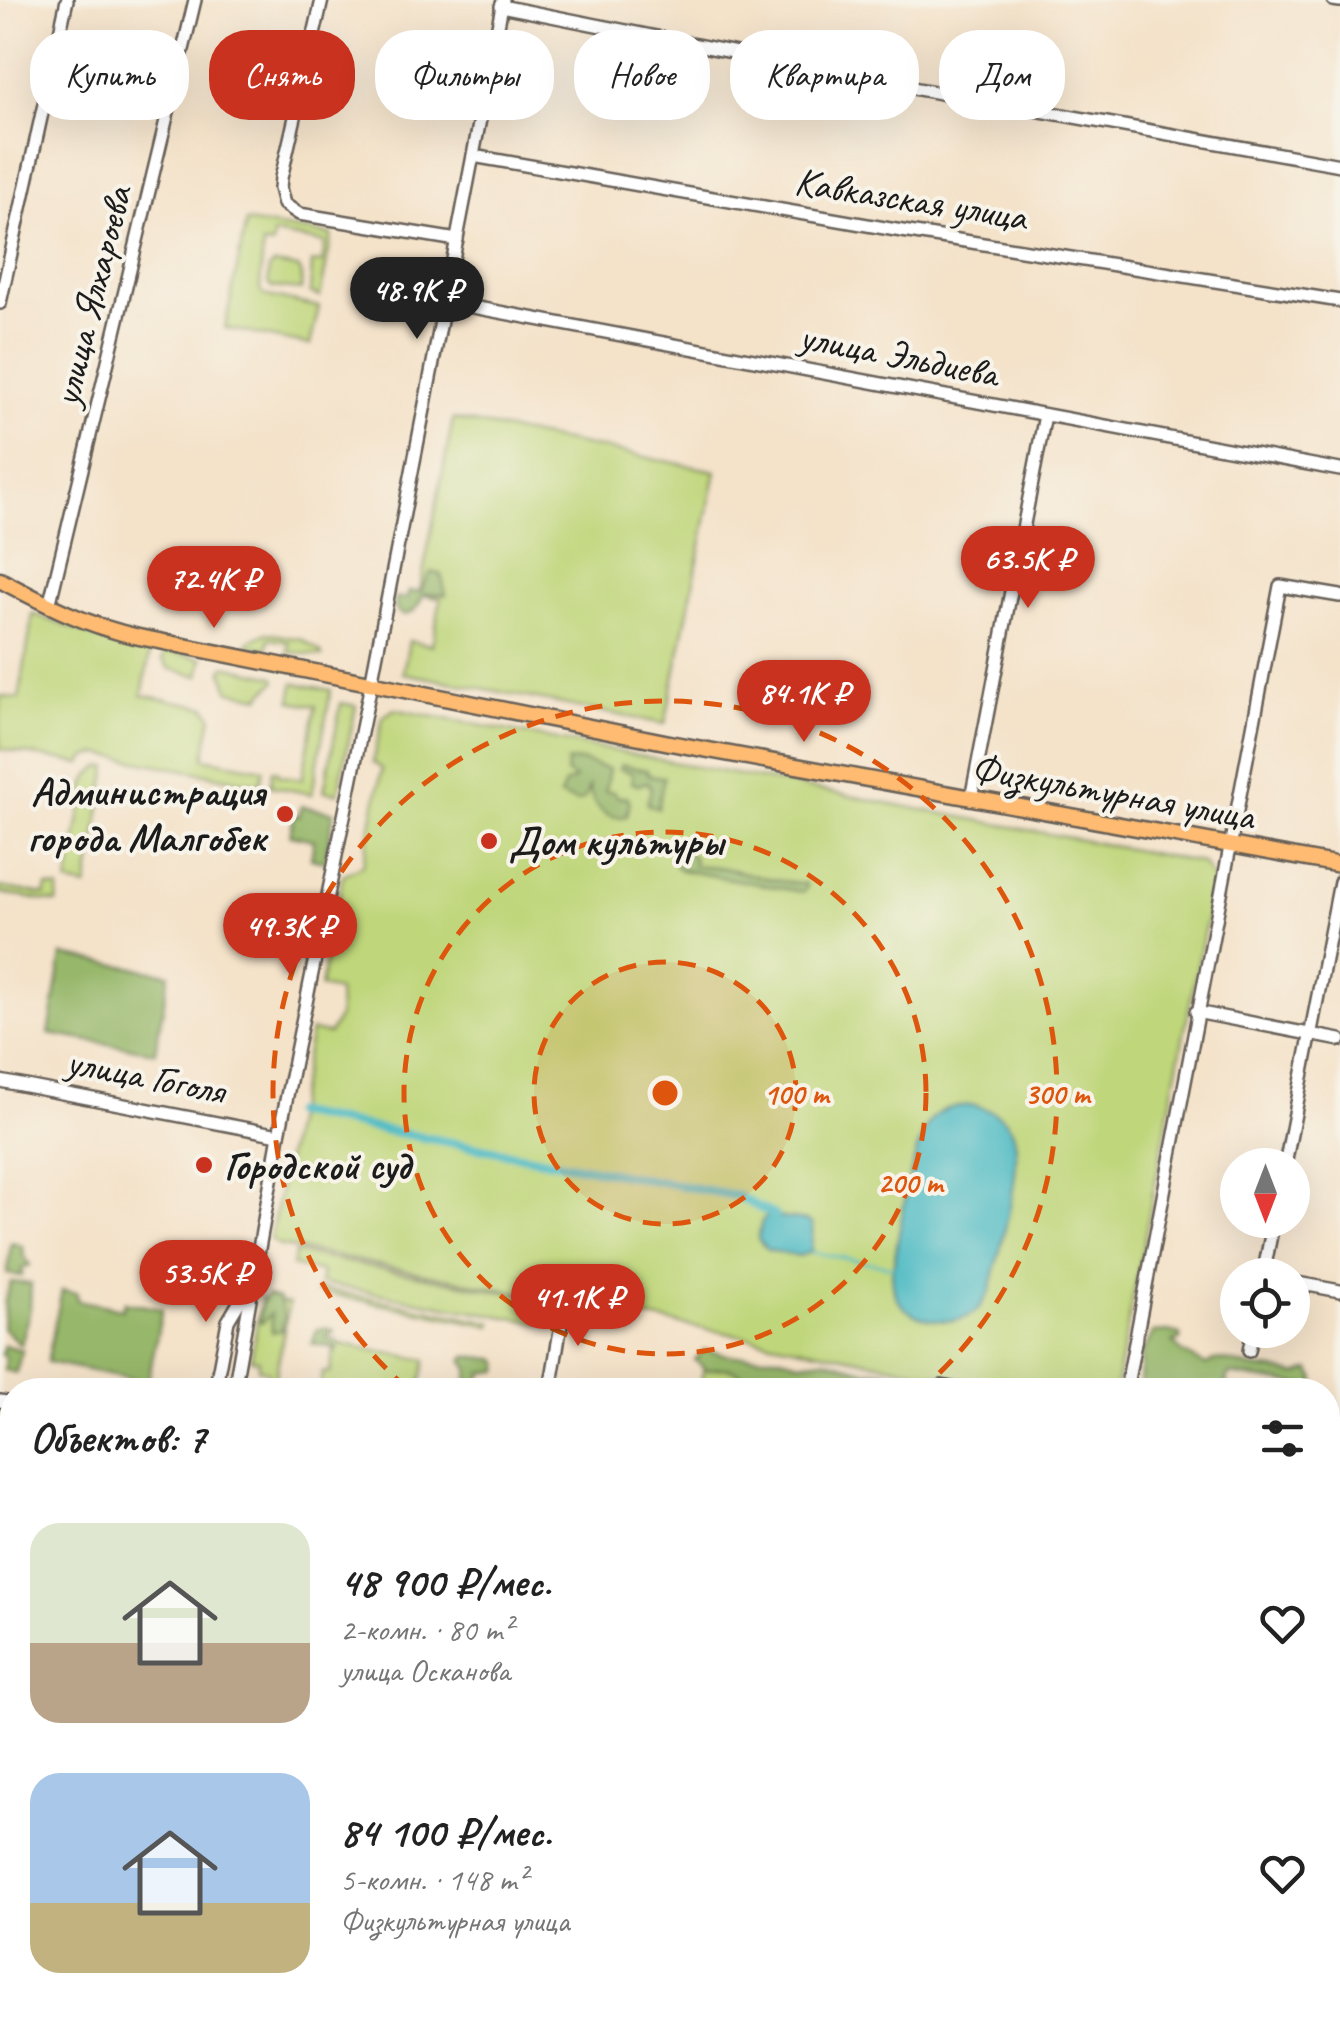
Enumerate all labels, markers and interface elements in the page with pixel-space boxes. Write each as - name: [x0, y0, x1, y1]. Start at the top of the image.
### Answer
- chip: Купить: [30, 30, 189, 120]
- chip: Снять: [209, 30, 355, 120]
- chip: Фильтры: [375, 30, 554, 120]
- chip: Новое: [574, 30, 710, 120]
- chip: Квартира: [730, 30, 919, 120]
- chip: Дом: [939, 30, 1065, 120]
- street label: Кавказская улица: [791, 156, 1033, 242]
- street label: улица Ялхароева: [40, 179, 144, 413]
- pin: 48.9K ₽: [325, 257, 509, 342]
- text: 48.9K ₽: [372, 269, 462, 310]
- street label: улица Эльдиева: [793, 311, 1006, 399]
- pin: 63.5K ₽: [936, 526, 1120, 611]
- text: 63.5K ₽: [983, 538, 1073, 579]
- pin: 72.4K ₽: [122, 546, 306, 631]
- text: 72.4K ₽: [169, 558, 259, 599]
- pin: 84.1K ₽: [712, 660, 896, 745]
- text: 84.1K ₽: [759, 672, 849, 713]
- street label: Физкультурная улица: [967, 742, 1261, 842]
- place label: Администрация города Малгобек: [28, 767, 269, 863]
- marker: Администрация города Малгобек: [274, 803, 296, 825]
- place label: Дом культуры: [509, 817, 726, 867]
- marker: Дом культуры: [478, 830, 500, 852]
- pin: 49.3K ₽: [198, 893, 382, 978]
- text: 49.3K ₽: [245, 905, 335, 946]
- street label: улица Гоголя: [61, 1036, 232, 1116]
- centre of rings: [647, 1075, 683, 1111]
- text: 100 m: [764, 1075, 831, 1113]
- text: 300 m: [1025, 1075, 1092, 1113]
- place label: Городской суд: [224, 1141, 414, 1191]
- north arrow: [1220, 1148, 1310, 1238]
- map controls: [1220, 1148, 1310, 1348]
- marker: Городской суд: [193, 1154, 215, 1176]
- text: 200 m: [878, 1164, 945, 1202]
- pin: 53.5K ₽: [114, 1240, 298, 1325]
- text: 53.5K ₽: [161, 1252, 251, 1293]
- button: locate: [1220, 1258, 1310, 1348]
- pin: 41.1K ₽: [486, 1264, 670, 1349]
- text: 41.1K ₽: [533, 1276, 623, 1317]
- icon: filters: [1255, 1411, 1310, 1466]
- text: Объектов: 7: [30, 1412, 205, 1465]
- text: 48 900 ₽/мес.: [340, 1556, 551, 1609]
- icon: home: [110, 1563, 230, 1683]
- icon: heart: [1255, 1596, 1310, 1651]
- text: 2-комн. · 80 m²: [340, 1609, 512, 1650]
- text: улица Осканова: [340, 1650, 510, 1691]
- text: 84 100 ₽/мес.: [340, 1806, 551, 1859]
- icon: home: [110, 1813, 230, 1933]
- icon: heart: [1255, 1846, 1310, 1901]
- text: 5-комн. · 148 m²: [340, 1859, 527, 1900]
- text: Физкультурная улица: [340, 1900, 569, 1941]

